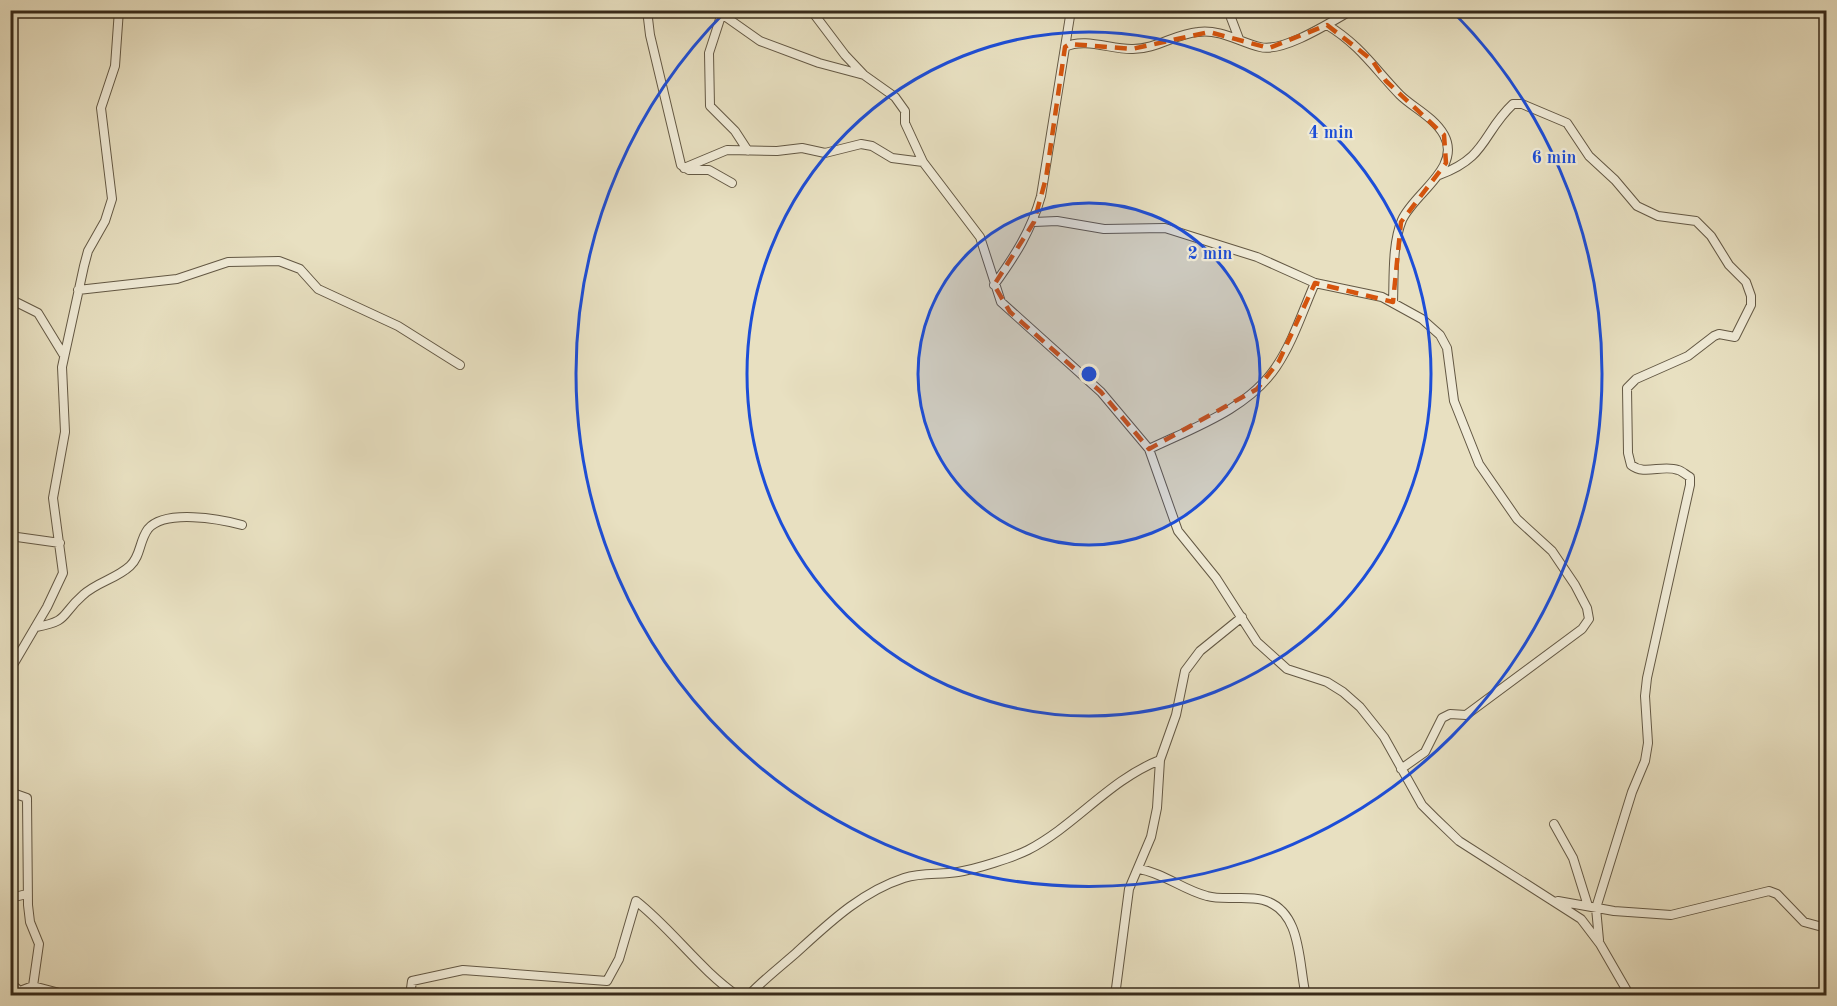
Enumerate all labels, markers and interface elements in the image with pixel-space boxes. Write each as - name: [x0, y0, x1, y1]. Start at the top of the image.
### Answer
- text: 4 min: [1308, 124, 1354, 142]
- text: 6 min: [1531, 149, 1577, 167]
- text: 2 min: [1187, 245, 1233, 263]
- centre of rings: [1079, 364, 1099, 384]

